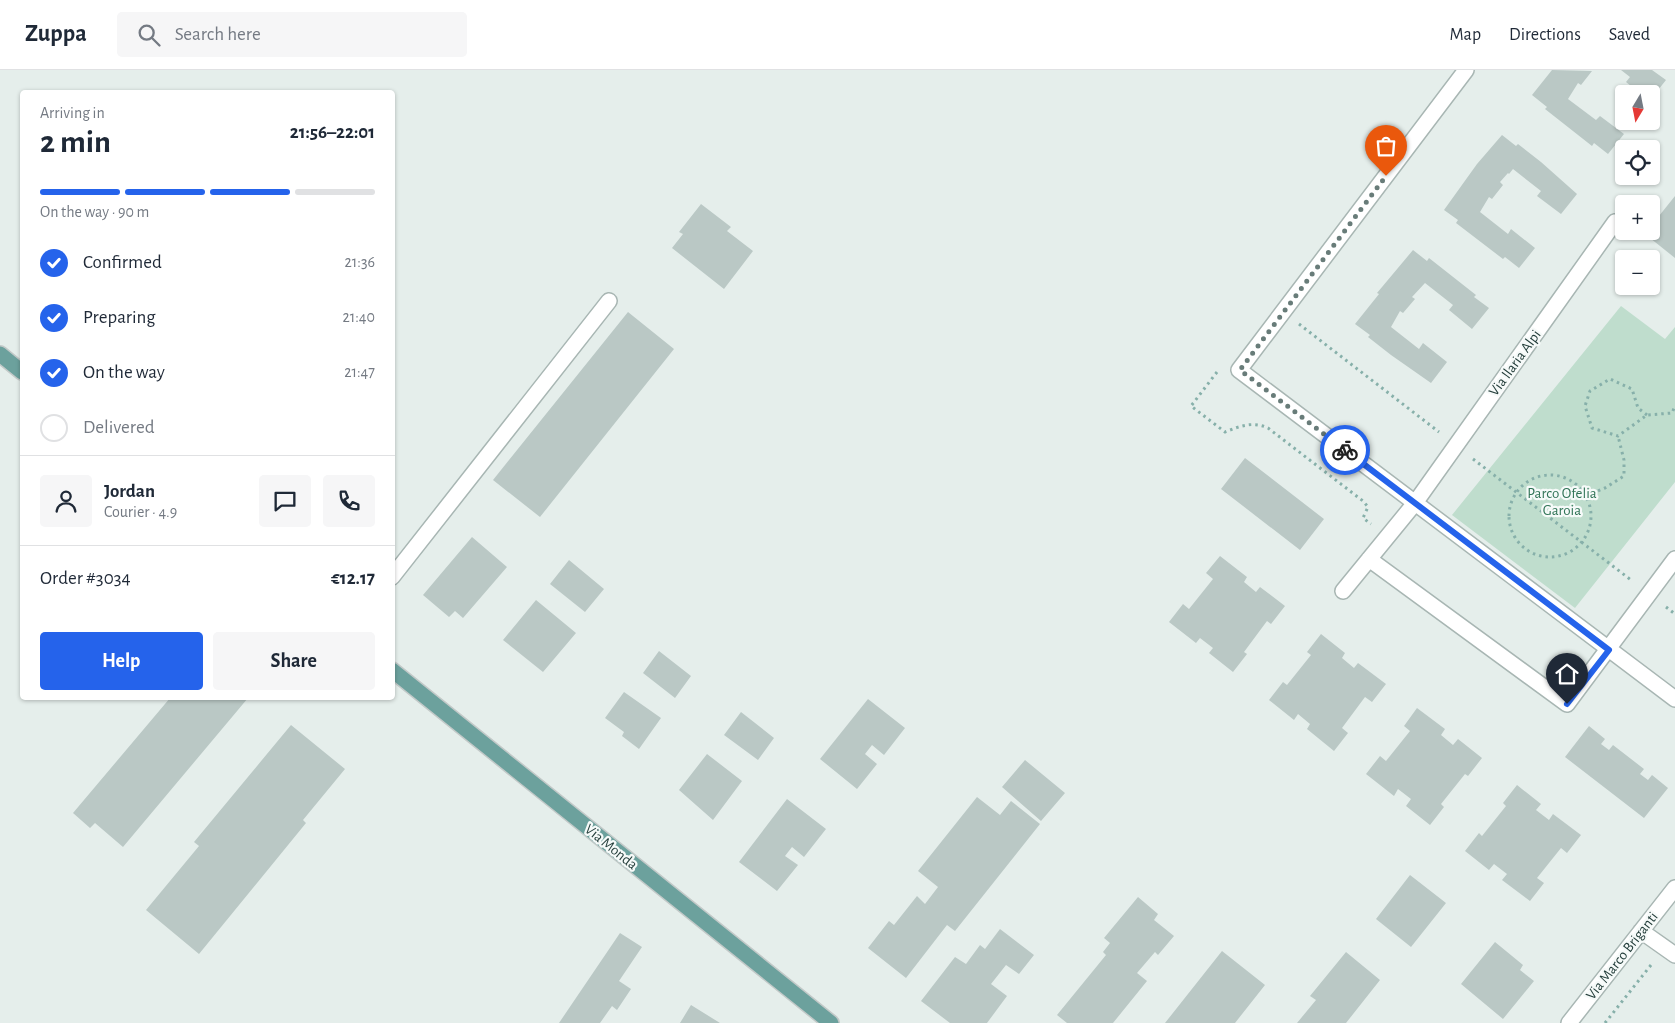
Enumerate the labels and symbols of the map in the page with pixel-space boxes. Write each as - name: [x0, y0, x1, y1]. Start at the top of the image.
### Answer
- north arrow: [1615, 85, 1660, 130]
- pin: [1365, 125, 1407, 176]
- street label: Via Ilaria Alpi: [1486, 327, 1544, 399]
- courier: [1320, 425, 1370, 475]
- park label: Parco Ofelia Garoia: [1527, 486, 1597, 518]
- pin: [1546, 653, 1588, 704]
- street label: Via Monda: [582, 821, 640, 873]
- street label: Via Marco Briganti: [1583, 909, 1661, 1003]

